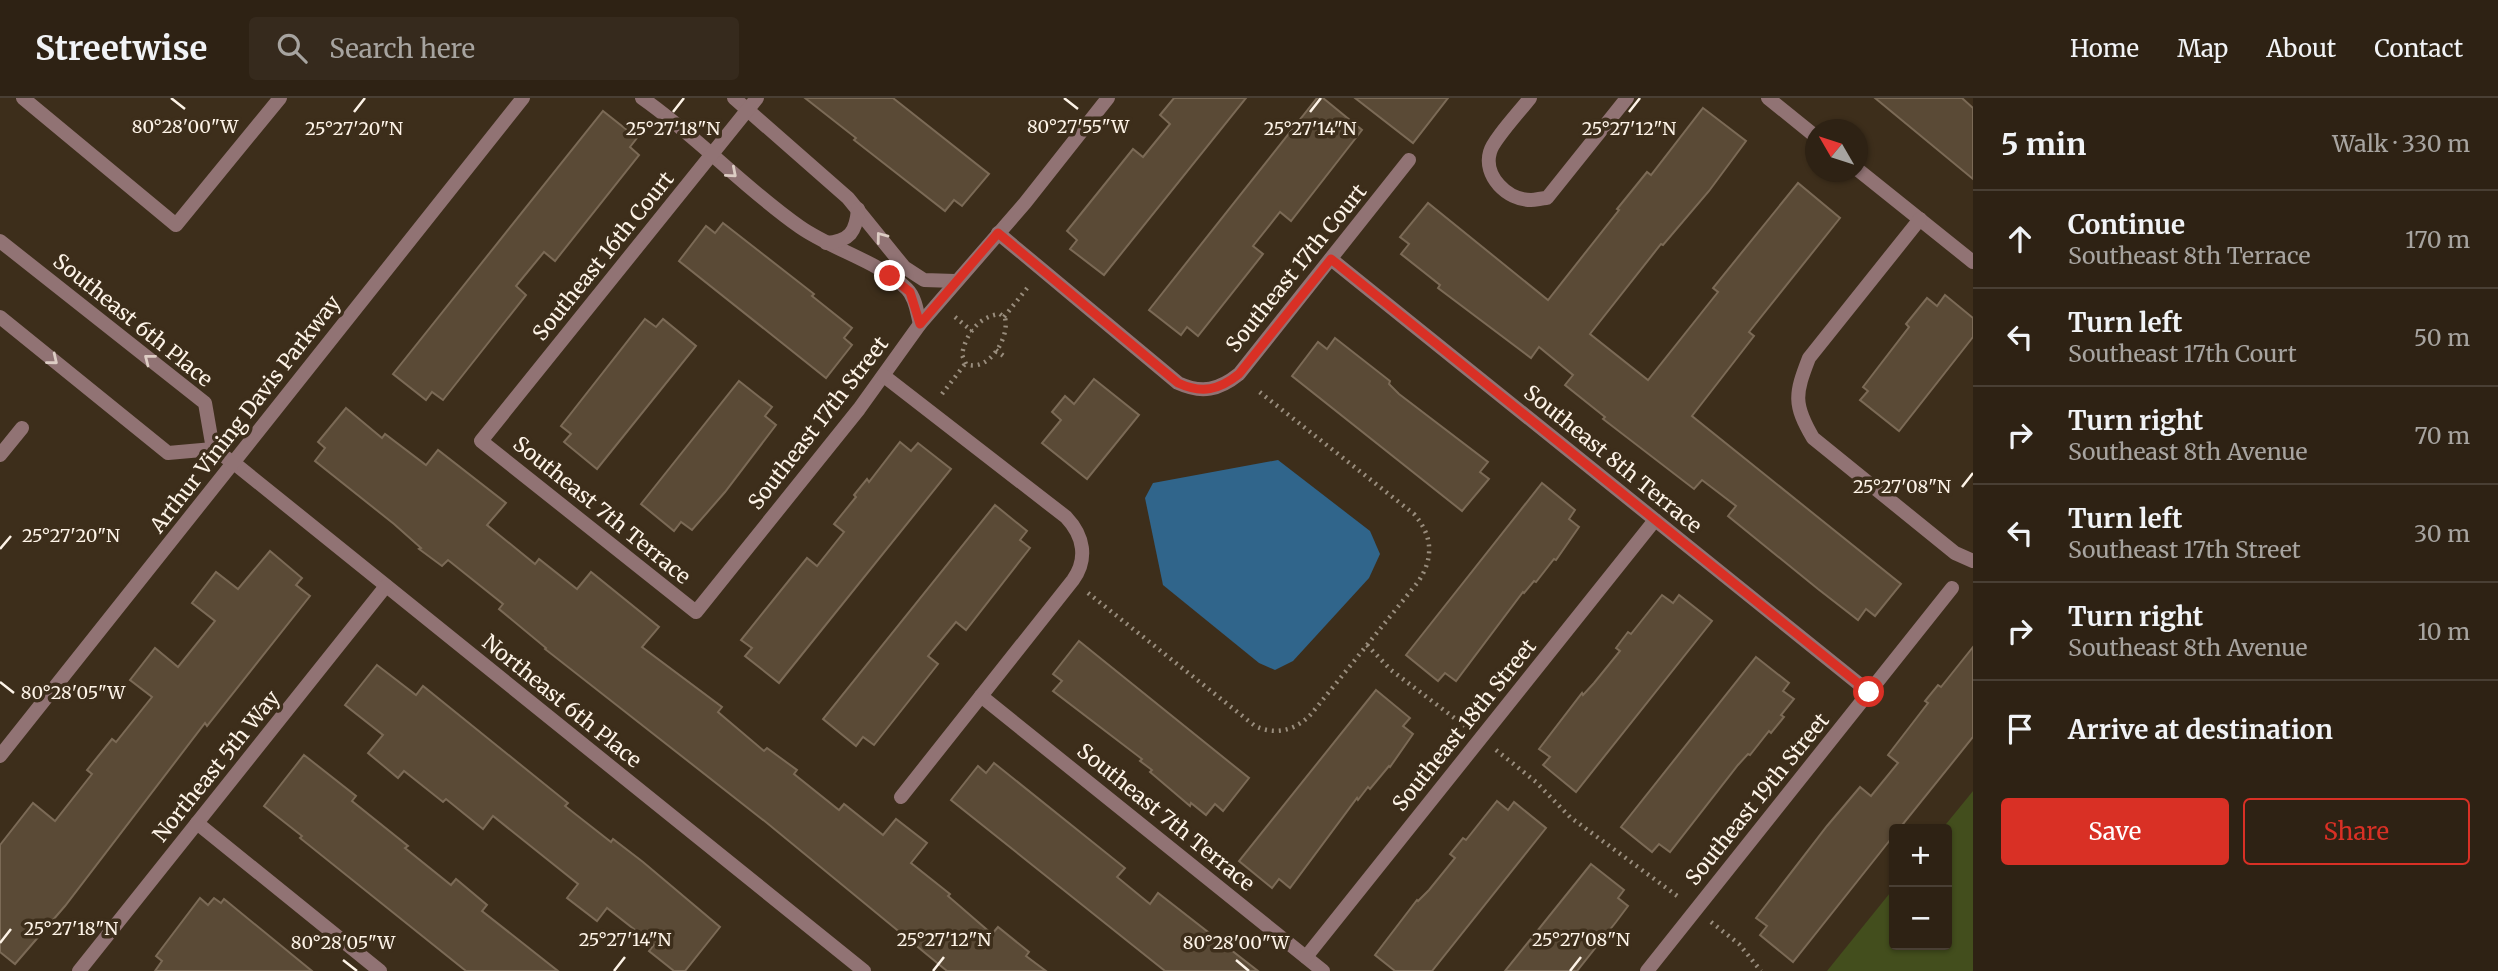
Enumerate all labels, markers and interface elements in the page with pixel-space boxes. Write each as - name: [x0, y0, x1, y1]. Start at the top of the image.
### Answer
- search box: [249, 17, 739, 80]
- text: Streetwise: [35, 28, 207, 69]
- icon: search: [273, 29, 311, 67]
- text: Search here: [329, 32, 475, 65]
- text: Home: [2070, 33, 2139, 64]
- text: Map: [2177, 33, 2228, 64]
- text: About: [2266, 33, 2336, 64]
- text: Contact: [2374, 33, 2463, 64]
- text: 80°28'00"W: [132, 115, 239, 138]
- text: 80°27'55"W: [1027, 115, 1130, 138]
- text: 25°27'20"N: [305, 117, 403, 140]
- text: 25°27'18"N: [626, 117, 720, 140]
- text: 25°27'14"N: [1264, 117, 1356, 140]
- text: 25°27'12"N: [1582, 117, 1676, 140]
- north arrow: [1805, 119, 1868, 182]
- text: 5 min: [2001, 125, 2086, 163]
- text: Walk · 330 m: [2332, 129, 2470, 158]
- one-way arrow: [724, 165, 737, 177]
- street label: Southeast 16th Court: [526, 166, 680, 346]
- street label: Southeast 17th Court: [1220, 178, 1372, 358]
- text: Continue: [2068, 208, 2185, 241]
- icon: ahead: [2001, 220, 2039, 258]
- text: 170 m: [2405, 225, 2470, 254]
- one-way arrow: [876, 232, 889, 245]
- text: Southeast 8th Terrace: [2068, 241, 2310, 270]
- street label: Southeast 6th Place: [48, 247, 218, 393]
- route end: [874, 260, 905, 291]
- street label: Arthur Vining Davis Parkway: [143, 289, 347, 539]
- text: Turn left: [2068, 306, 2182, 339]
- icon: left: [2001, 318, 2039, 356]
- text: 50 m: [2414, 323, 2470, 352]
- street label: Southeast 17th Street: [742, 331, 894, 515]
- text: Southeast 17th Court: [2068, 339, 2297, 368]
- one-way arrow: [46, 352, 58, 365]
- one-way arrow: [144, 355, 157, 367]
- street label: Southeast 8th Terrace: [1518, 379, 1708, 539]
- text: Turn right: [2068, 404, 2203, 437]
- icon: right: [2001, 416, 2039, 454]
- text: 70 m: [2414, 421, 2470, 450]
- street label: Southeast 7th Terrace: [508, 430, 696, 590]
- text: Southeast 8th Avenue: [2068, 437, 2307, 466]
- text: 25°27'08"N: [1853, 475, 1951, 498]
- text: Turn left: [2068, 502, 2182, 535]
- icon: left: [2001, 514, 2039, 552]
- text: 30 m: [2414, 519, 2470, 548]
- text: 25°27'20"N: [22, 524, 120, 547]
- text: Southeast 17th Street: [2068, 535, 2301, 564]
- text: Turn right: [2068, 600, 2203, 633]
- icon: right: [2001, 612, 2039, 650]
- text: 10 m: [2417, 617, 2470, 646]
- street label: Northeast 6th Place: [477, 628, 647, 774]
- street label: Southeast 18th Street: [1386, 633, 1542, 817]
- text: Southeast 8th Avenue: [2068, 633, 2307, 662]
- route start: [1853, 676, 1884, 707]
- text: 80°28'05"W: [21, 681, 126, 704]
- street label: Northeast 5th Way: [147, 684, 286, 847]
- street label: Southeast 19th Street: [1679, 707, 1835, 891]
- icon: arrive: [2001, 710, 2039, 748]
- text: Arrive at destination: [2068, 713, 2333, 746]
- street label: Southeast 7th Terrace: [1072, 737, 1260, 897]
- button: Save: [2001, 798, 2229, 865]
- button: Share: [2243, 798, 2470, 865]
- map controls: [1889, 824, 1952, 950]
- button: +: [1889, 824, 1952, 887]
- button: −: [1889, 887, 1952, 950]
- text: 25°27'18"N: [24, 917, 118, 940]
- text: 25°27'14"N: [579, 928, 671, 951]
- text: 25°27'12"N: [897, 928, 991, 951]
- text: 25°27'08"N: [1532, 928, 1630, 951]
- text: 80°28'05"W: [291, 931, 396, 954]
- text: 80°28'00"W: [1183, 931, 1290, 954]

